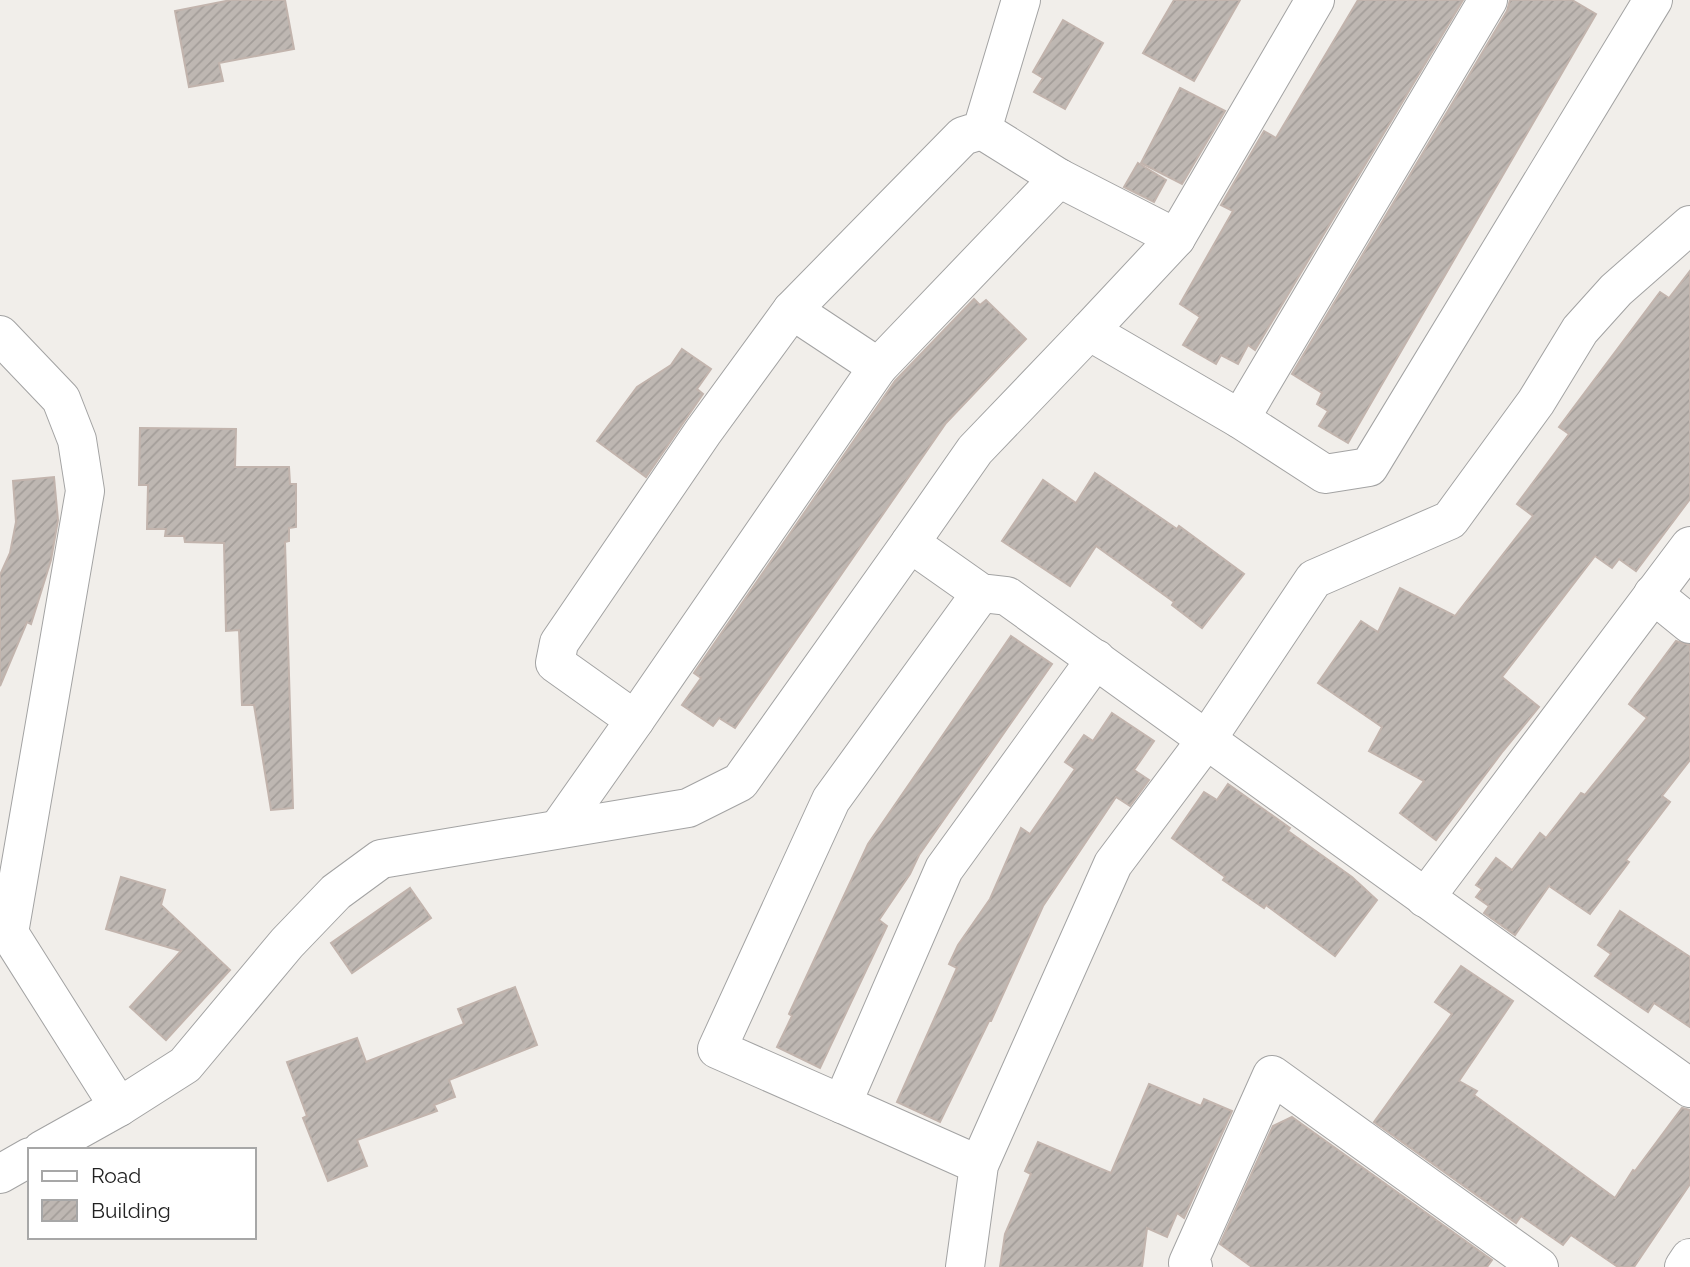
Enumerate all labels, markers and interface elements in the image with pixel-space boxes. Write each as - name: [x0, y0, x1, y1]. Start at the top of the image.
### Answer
- legend: [28, 1148, 256, 1239]
- text: Road: [91, 1163, 141, 1188]
- text: Building: [91, 1198, 171, 1223]

